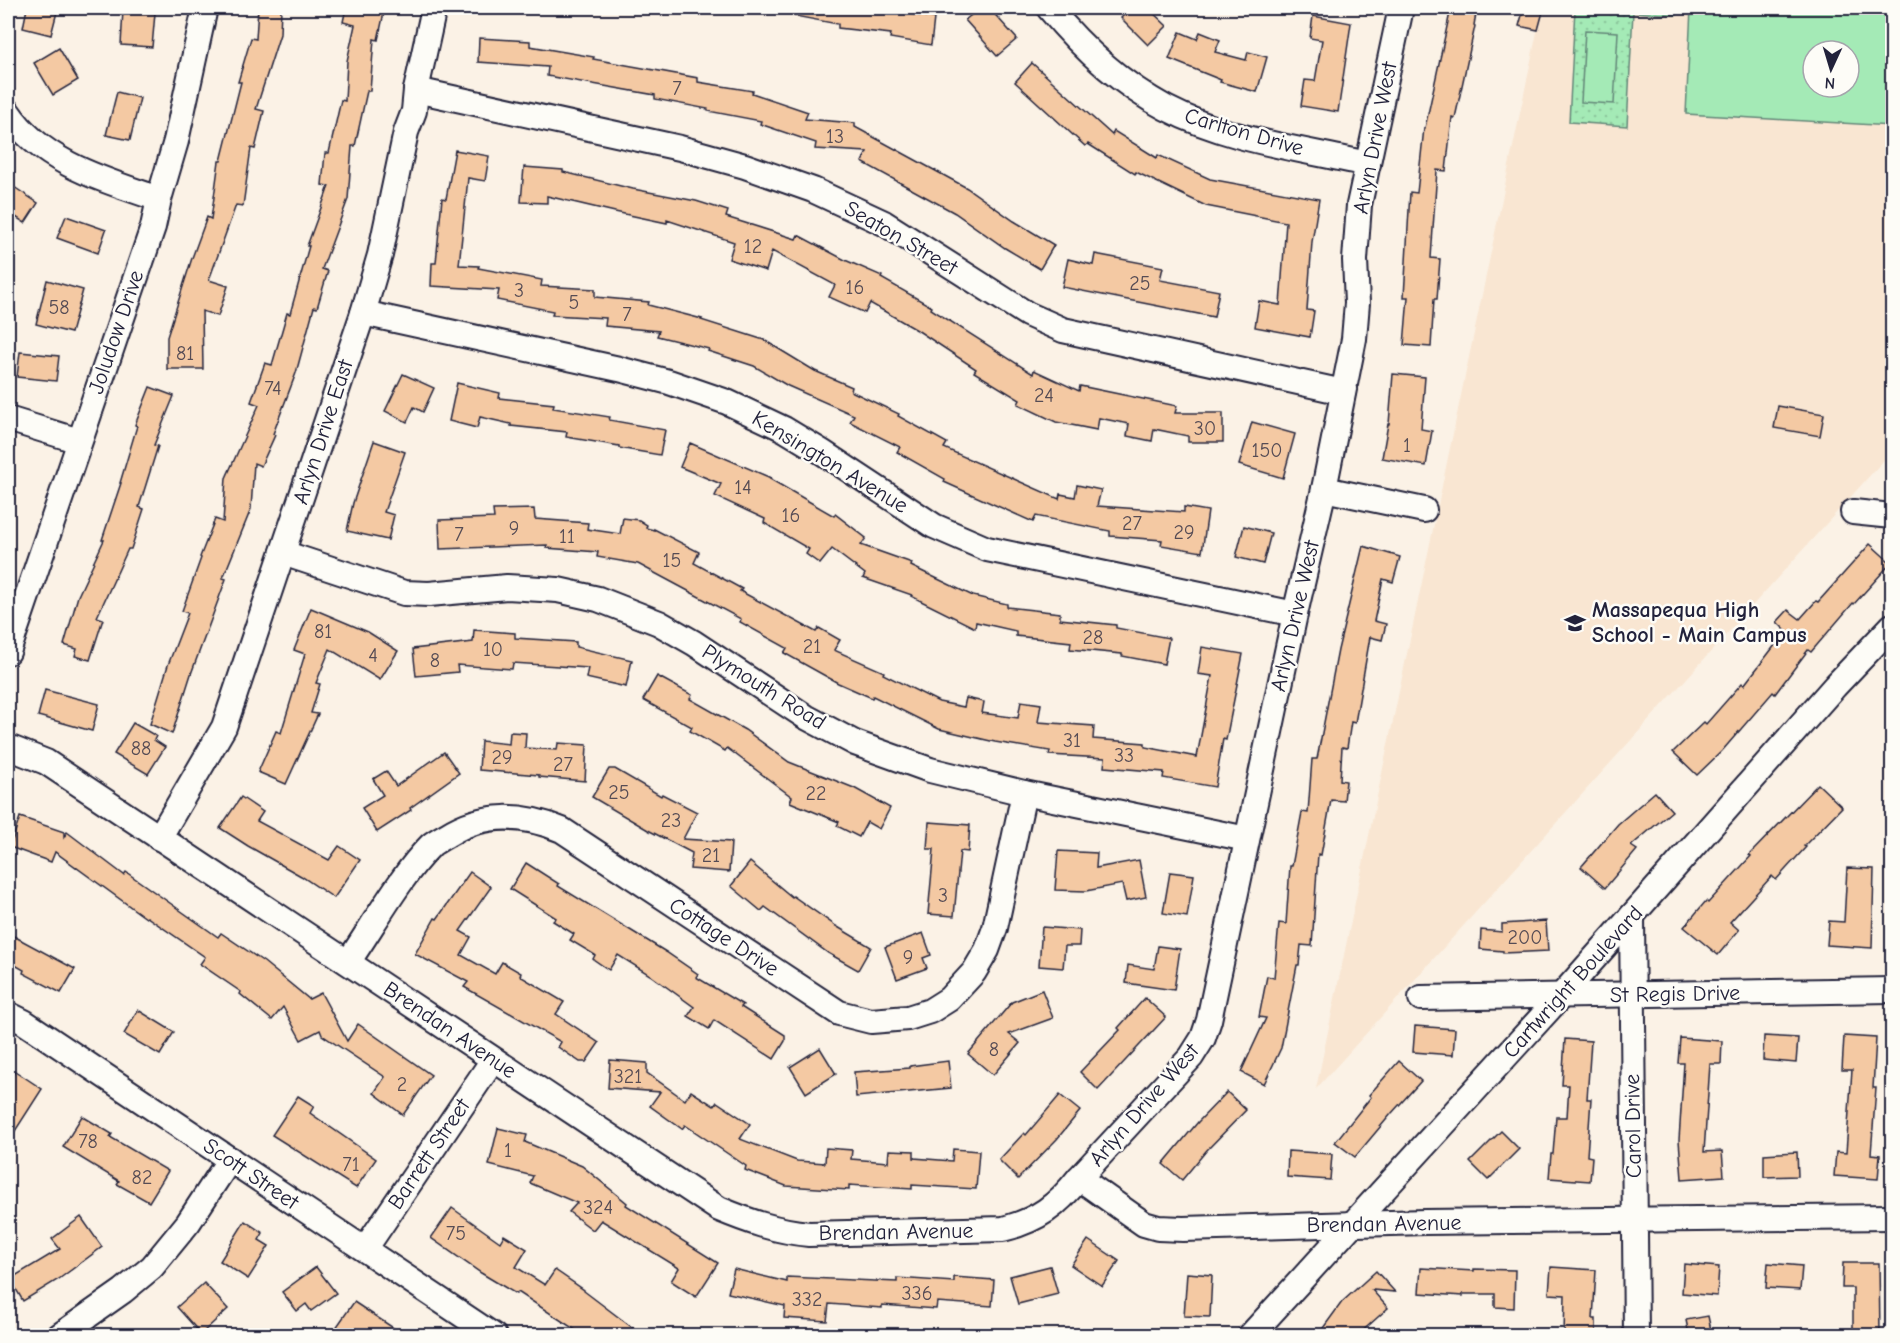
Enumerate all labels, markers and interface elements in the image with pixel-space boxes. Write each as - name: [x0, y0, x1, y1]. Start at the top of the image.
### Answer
- north arrow: [1801, 39, 1861, 99]
- street label: Arlyn Drive West: [1348, 59, 1403, 216]
- text: N: [1824, 74, 1836, 92]
- house number: 7: [672, 77, 682, 100]
- street label: Carlton Drive: [1182, 103, 1306, 161]
- house number: 13: [826, 125, 844, 148]
- street label: Seaton Street: [840, 195, 963, 281]
- house number: 12: [744, 235, 762, 258]
- street label: Joludow Drive: [83, 267, 149, 397]
- house number: 25: [1129, 272, 1151, 295]
- house number: 16: [846, 276, 864, 299]
- house number: 3: [514, 279, 524, 302]
- house number: 5: [569, 291, 579, 314]
- house number: 58: [48, 296, 70, 319]
- house number: 7: [622, 303, 632, 326]
- house number: 81: [176, 342, 194, 365]
- street label: Arlyn Drive East: [287, 356, 359, 508]
- house number: 74: [264, 377, 282, 400]
- house number: 24: [1034, 384, 1054, 407]
- street label: Kensington Avenue: [747, 405, 913, 519]
- house number: 30: [1194, 417, 1216, 440]
- house number: 1: [1403, 434, 1411, 457]
- house number: 150: [1252, 439, 1282, 462]
- house number: 14: [734, 476, 752, 499]
- house number: 16: [782, 504, 800, 527]
- house number: 27: [1122, 512, 1142, 535]
- house number: 9: [509, 517, 519, 540]
- house number: 29: [1173, 521, 1195, 544]
- house number: 7: [454, 523, 464, 546]
- house number: 11: [559, 525, 575, 548]
- street label: Arlyn Drive West: [1265, 537, 1325, 694]
- house number: 15: [663, 549, 681, 572]
- place label: Massapequa High School - Main Campus: [1592, 597, 1807, 648]
- school or university icon: Massapequa High School - Main Campus: [1563, 611, 1587, 635]
- house number: 81: [314, 620, 332, 643]
- house number: 28: [1083, 626, 1103, 649]
- house number: 21: [803, 635, 821, 658]
- house number: 10: [483, 638, 503, 661]
- street label: Plymouth Road: [697, 639, 831, 735]
- house number: 4: [368, 644, 378, 667]
- house number: 8: [430, 649, 440, 672]
- house number: 31: [1063, 729, 1081, 752]
- house number: 88: [131, 737, 151, 760]
- house number: 33: [1114, 744, 1134, 767]
- house number: 29: [491, 746, 513, 769]
- house number: 27: [553, 753, 573, 776]
- house number: 25: [608, 781, 630, 804]
- house number: 22: [806, 782, 826, 805]
- house number: 23: [661, 809, 681, 832]
- house number: 21: [702, 844, 720, 867]
- house number: 3: [938, 884, 948, 907]
- street label: Cottage Drive: [664, 892, 784, 982]
- street label: Cartwright Boulevard: [1498, 900, 1648, 1064]
- house number: 200: [1508, 926, 1542, 949]
- house number: 9: [903, 946, 913, 969]
- street label: Brendan Avenue: [379, 976, 521, 1084]
- street label: St Regis Drive: [1610, 980, 1740, 1008]
- house number: 8: [989, 1038, 999, 1061]
- street label: Arlyn Drive West: [1084, 1038, 1205, 1172]
- house number: 321: [614, 1065, 642, 1088]
- house number: 2: [397, 1073, 407, 1096]
- street label: Carol Drive: [1619, 1074, 1647, 1178]
- street label: Barrett Street: [382, 1093, 476, 1214]
- house number: 78: [78, 1130, 98, 1153]
- street label: Scott Street: [198, 1133, 304, 1216]
- house number: 1: [504, 1139, 512, 1162]
- house number: 71: [342, 1153, 360, 1176]
- house number: 82: [132, 1166, 152, 1189]
- house number: 324: [583, 1196, 613, 1219]
- street label: Brendan Avenue: [1306, 1210, 1462, 1238]
- street label: Brendan Avenue: [818, 1218, 974, 1246]
- house number: 75: [446, 1222, 466, 1245]
- house number: 336: [901, 1282, 933, 1305]
- house number: 332: [792, 1288, 822, 1311]

